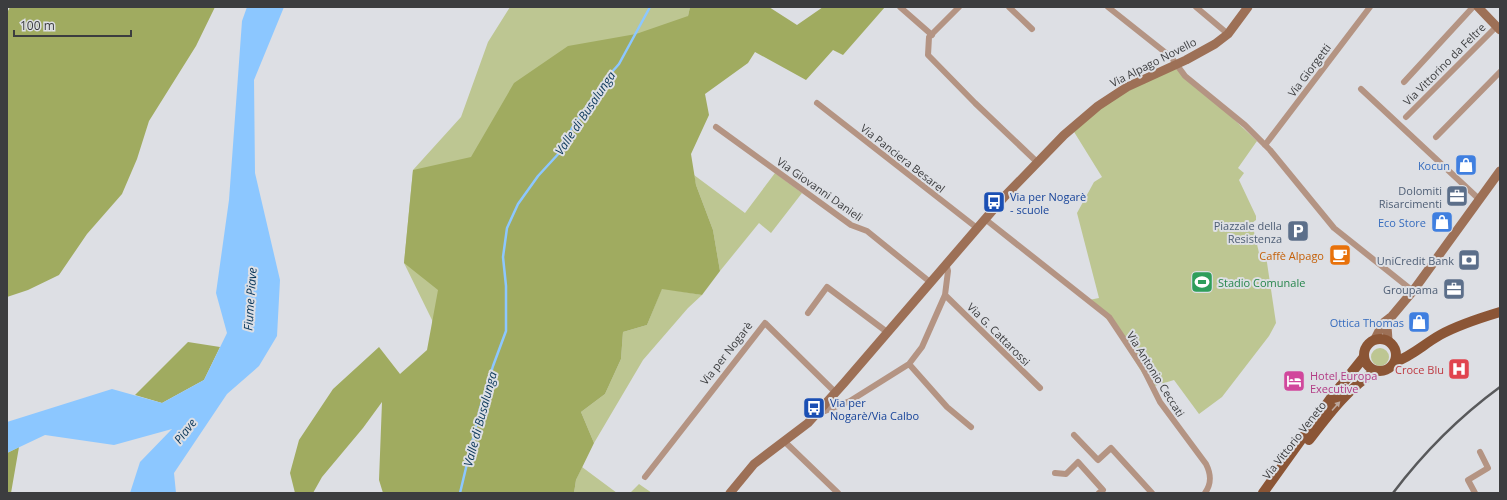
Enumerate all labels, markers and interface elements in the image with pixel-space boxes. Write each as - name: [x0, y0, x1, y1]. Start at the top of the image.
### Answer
- scale bar: [14, 12, 131, 38]
- text: 100 m: [20, 17, 55, 34]
- street label: Via Vittorino da Feltre: [1400, 20, 1488, 108]
- street label: Via Alpago Novello: [1107, 34, 1199, 90]
- street label: Via Giorgetti: [1284, 40, 1334, 100]
- water label: Valle di Busalunga: [551, 68, 619, 158]
- street label: Via Panciera Besarel: [858, 120, 948, 196]
- shop icon: Kocun: [1453, 152, 1479, 178]
- street label: Via Giovanni Danieli: [774, 154, 866, 224]
- place label: Kocun: [1418, 158, 1450, 173]
- place label: Dolomiti Risarcimenti: [1379, 183, 1442, 211]
- office icon: Dolomiti Risarcimenti: [1444, 183, 1470, 209]
- bus stop icon: Via per Nogarè - scuole: [981, 189, 1007, 215]
- place label: Via per Nogarè - scuole: [1010, 189, 1086, 217]
- shop icon: Eco Store: [1429, 209, 1455, 235]
- place label: Eco Store: [1378, 215, 1426, 230]
- place label: Piazzale della Resistenza: [1214, 218, 1282, 246]
- parking icon: Piazzale della Resistenza: [1285, 218, 1311, 244]
- cafe icon: Caffè Alpago: [1327, 242, 1353, 268]
- bank icon: UniCredit Bank: [1456, 247, 1482, 273]
- place label: Caffè Alpago: [1259, 248, 1324, 263]
- place label: UniCredit Bank: [1377, 253, 1454, 268]
- water label: Fiume Piave: [239, 267, 261, 331]
- sports icon: Stadio Comunale: [1189, 269, 1215, 295]
- place label: Stadio Comunale: [1218, 275, 1305, 290]
- office icon: Groupama: [1441, 276, 1467, 302]
- place label: Groupama: [1383, 282, 1438, 297]
- street label: Via G. Cattarossi: [964, 299, 1034, 369]
- shop icon: Ottica Thomas: [1406, 309, 1432, 335]
- place label: Ottica Thomas: [1330, 315, 1404, 330]
- street label: Via per Nogarè: [697, 318, 755, 388]
- street label: Via Antonio Ceccati: [1124, 328, 1188, 420]
- hospital icon: Croce Blu: [1446, 356, 1472, 382]
- place label: Croce Blu: [1395, 362, 1444, 377]
- hotel icon: Hotel Europa Executive: [1281, 368, 1307, 394]
- place label: Hotel Europa Executive: [1310, 368, 1377, 396]
- water label: Valle di Busalunga: [459, 369, 501, 468]
- bus stop icon: Via per Nogarè/Via Calbo: [801, 395, 827, 421]
- place label: Via per Nogarè/Via Calbo: [830, 395, 920, 423]
- street label: Via Vittorio Veneto: [1259, 398, 1329, 482]
- one-way arrow: [1332, 400, 1341, 411]
- water label: Piave: [170, 415, 200, 447]

